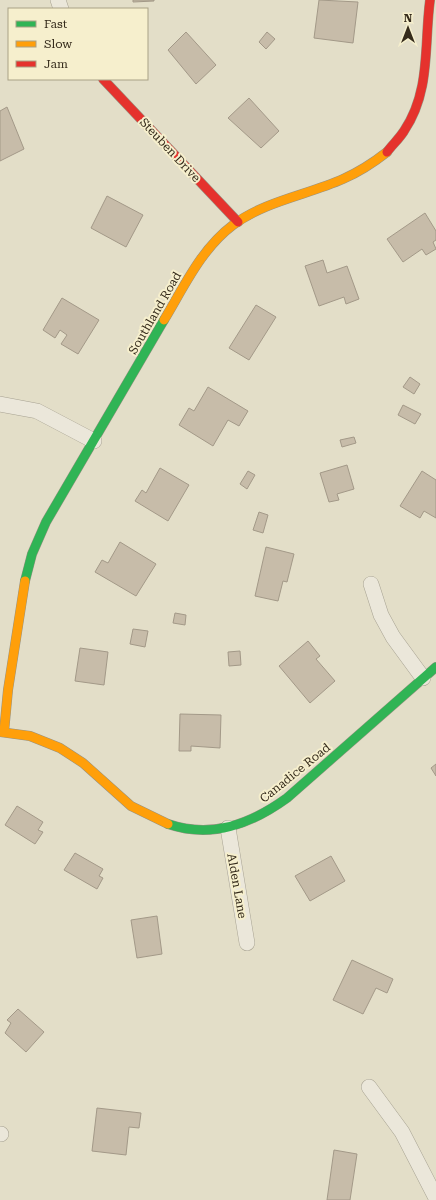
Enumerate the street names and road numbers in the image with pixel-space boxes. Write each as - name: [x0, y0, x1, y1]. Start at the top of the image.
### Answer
- street label: Steuben Drive: [137, 115, 203, 185]
- street label: Southland Road: [126, 269, 184, 357]
- street label: Canadice Road: [257, 740, 333, 806]
- street label: Alden Lane: [224, 852, 250, 920]

